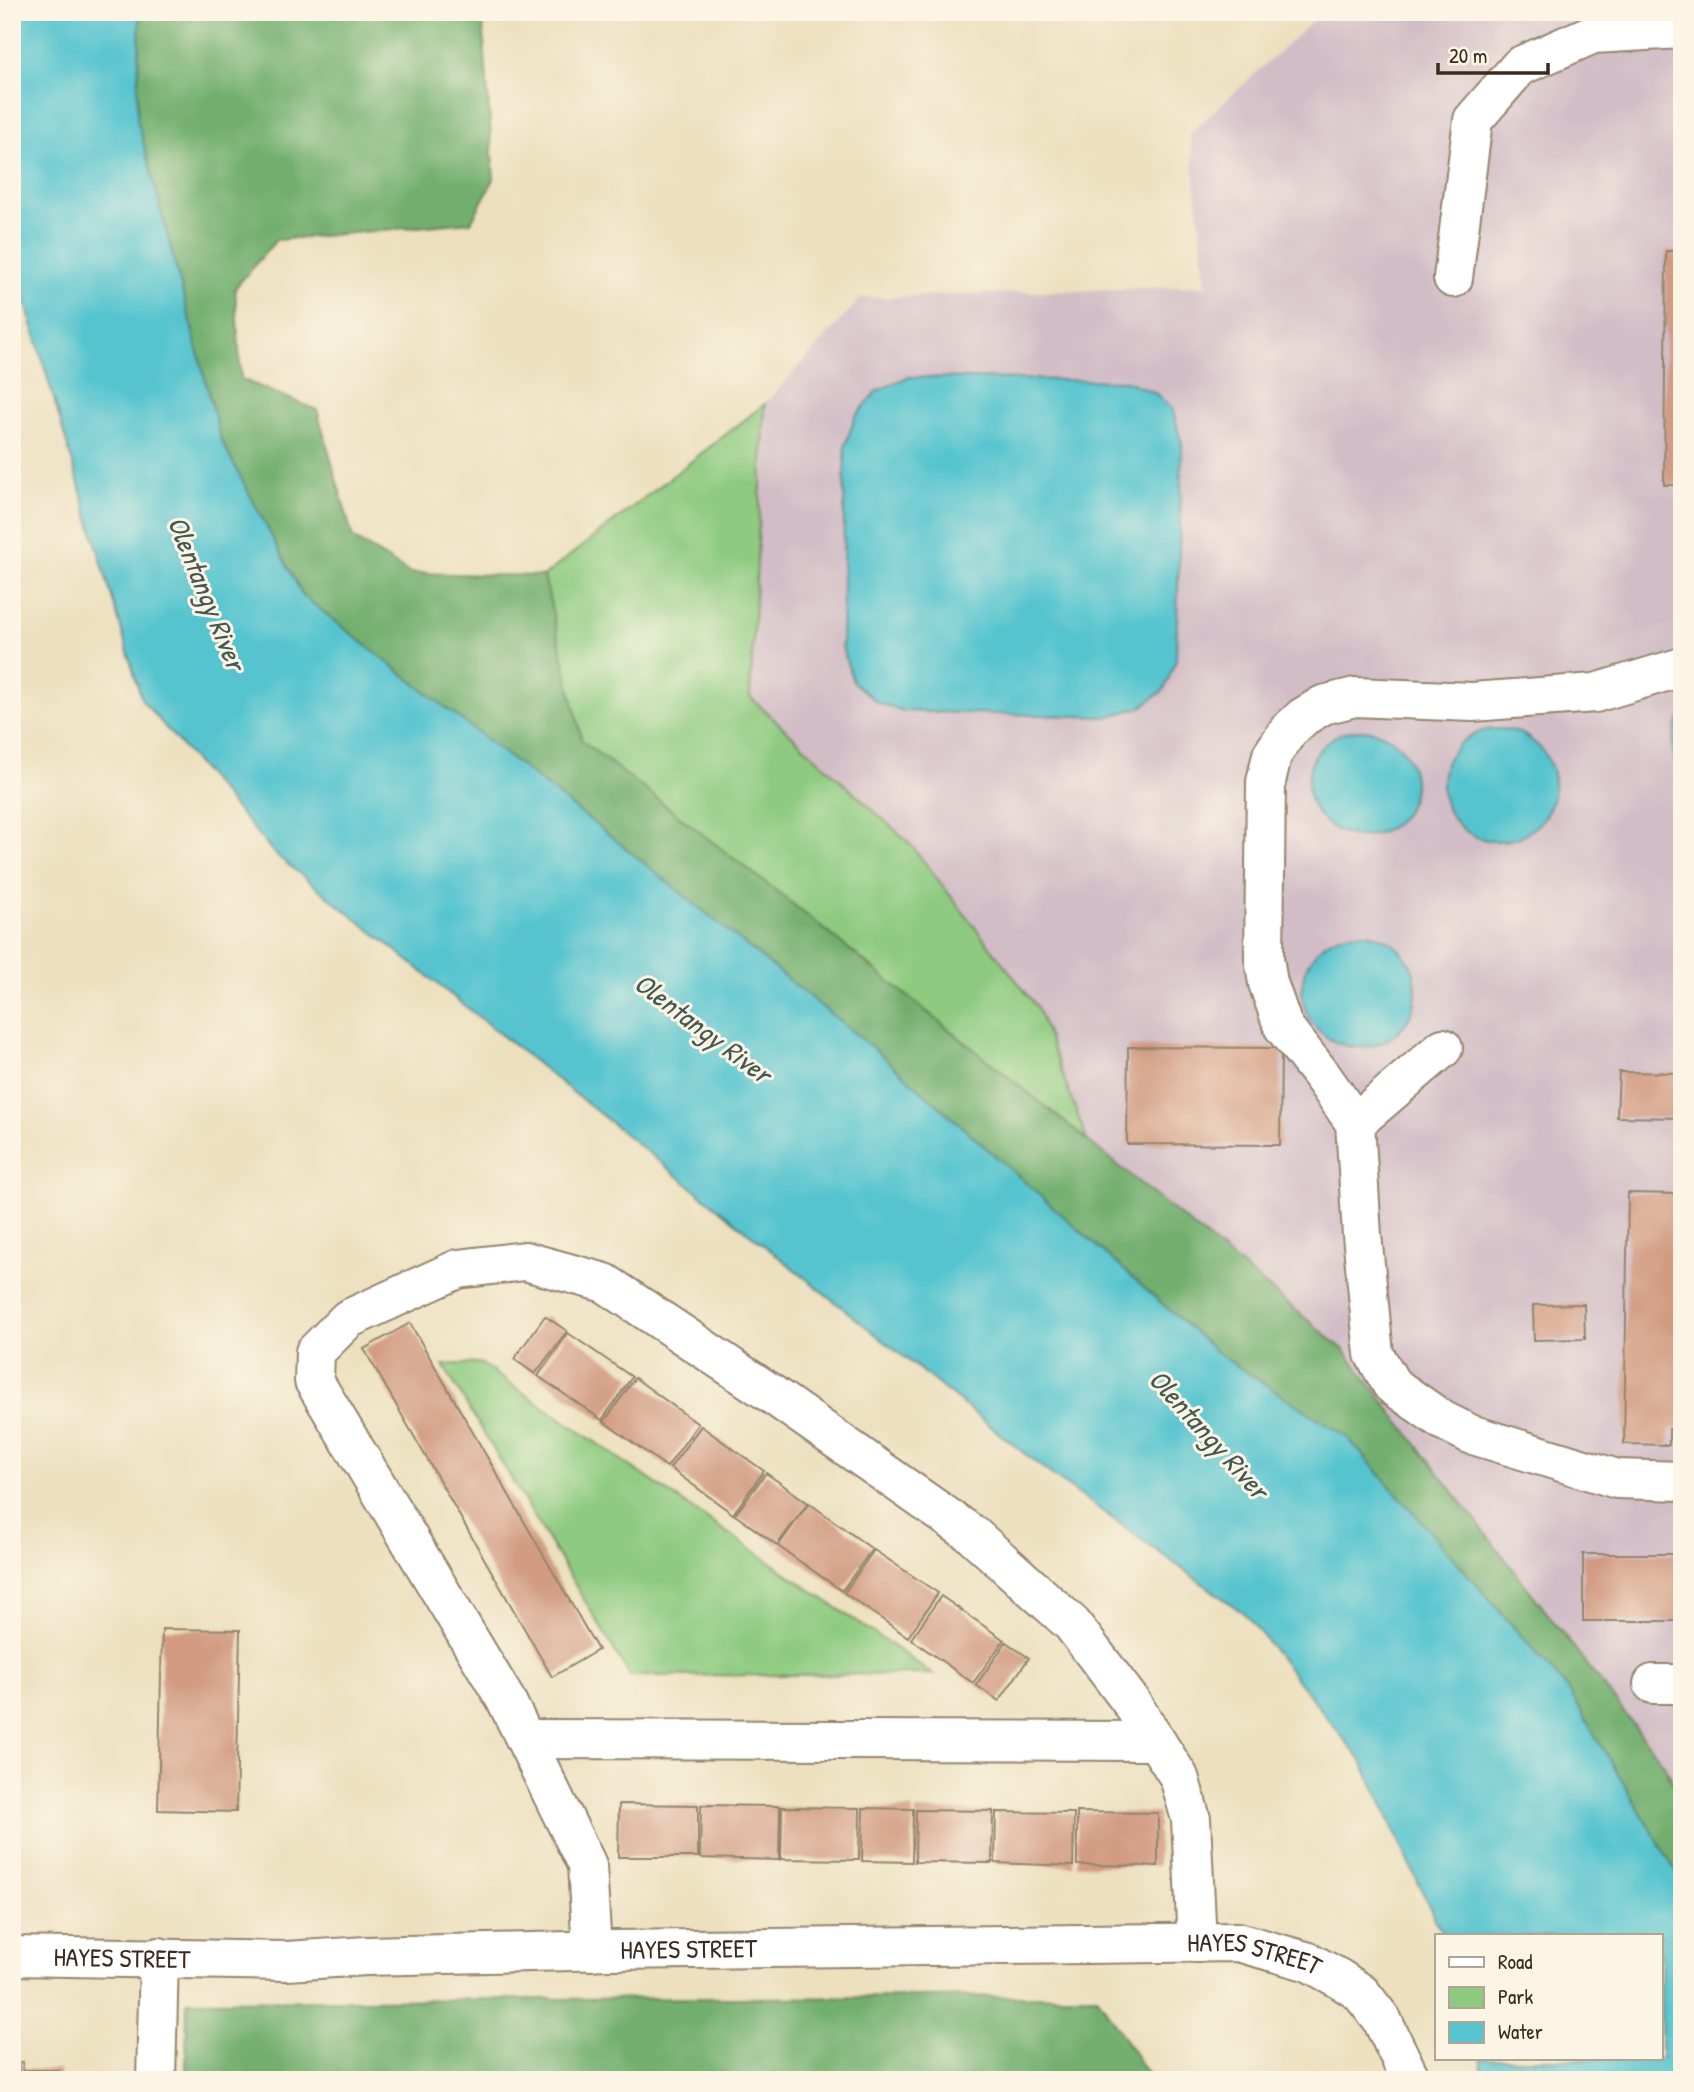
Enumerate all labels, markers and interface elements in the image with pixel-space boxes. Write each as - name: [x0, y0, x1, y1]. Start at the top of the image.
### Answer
- scale bar: [1438, 32, 1549, 76]
- text: 20 m: [1449, 41, 1487, 70]
- water label: Olentangy River: [159, 510, 256, 679]
- water label: Olentangy River: [627, 964, 782, 1094]
- water label: Olentangy River: [1140, 1361, 1280, 1510]
- street label: HAYES STREET: [1187, 1924, 1329, 1983]
- street label: HAYES STREET: [620, 1930, 758, 1967]
- legend: [1435, 1934, 1662, 2060]
- street label: HAYES STREET: [53, 1939, 192, 1976]
- text: Road: [1498, 1947, 1532, 1976]
- text: Park: [1498, 1982, 1533, 2011]
- text: Water: [1498, 2017, 1543, 2046]

